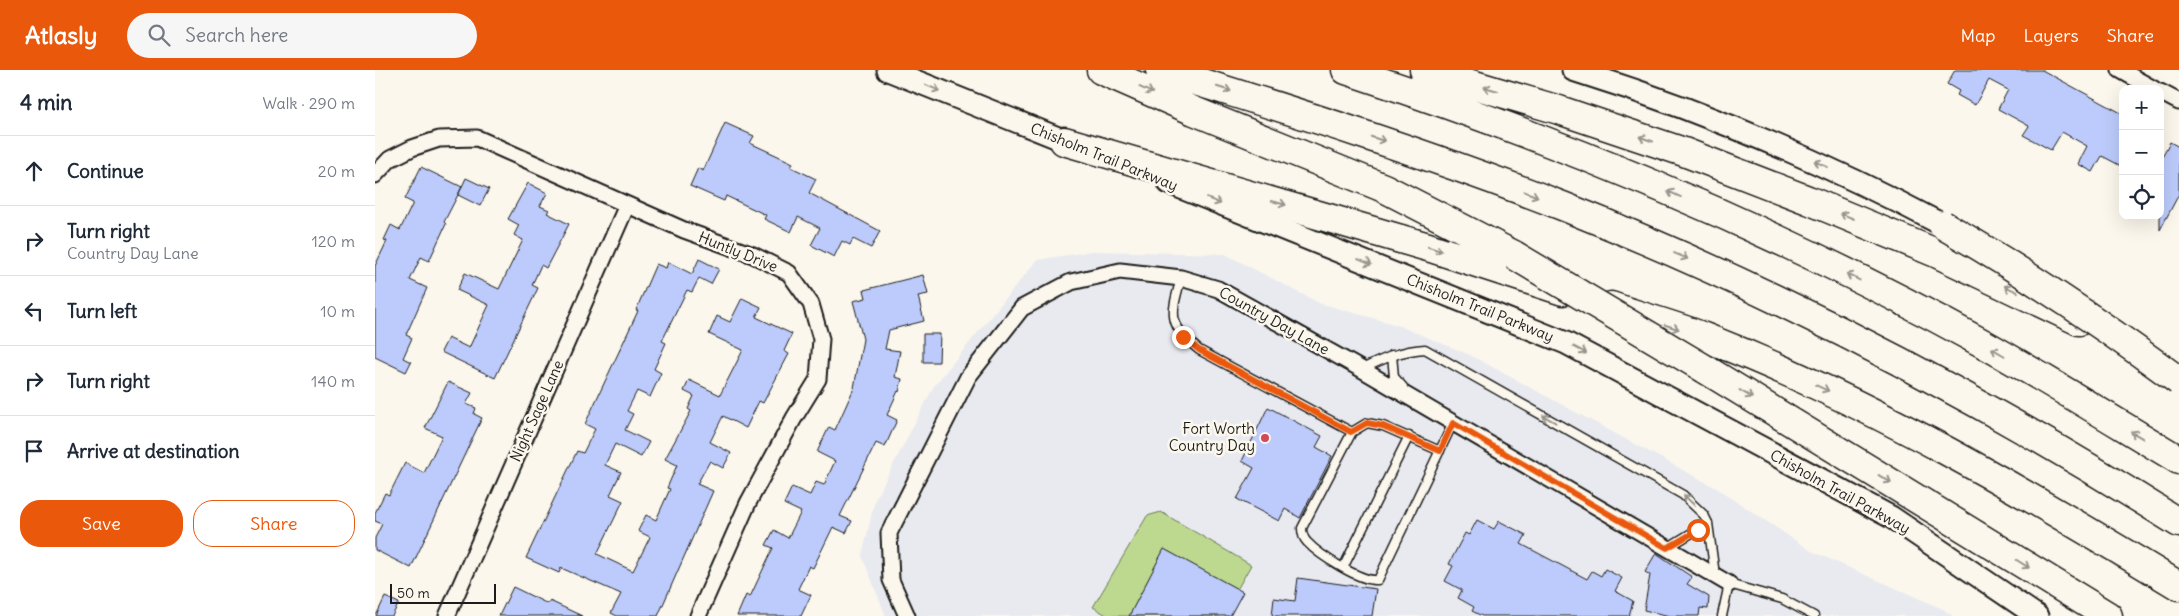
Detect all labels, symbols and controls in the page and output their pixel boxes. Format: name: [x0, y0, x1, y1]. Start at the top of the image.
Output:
search box: [127, 13, 477, 58]
text: Atlasly: [25, 20, 97, 50]
icon: search: [145, 21, 173, 49]
text: Search here: [185, 23, 288, 47]
text: Map: [1960, 24, 1995, 47]
text: Layers: [2023, 24, 2079, 47]
text: Share: [2107, 24, 2154, 47]
one-way arrow: [925, 84, 940, 93]
one-way arrow: [1484, 84, 1500, 94]
one-way arrow: [1138, 85, 1153, 95]
one-way arrow: [1215, 85, 1231, 95]
map controls: [2119, 85, 2164, 220]
button: +: [2119, 85, 2164, 130]
text: 4 min: [20, 89, 72, 116]
text: Walk · 290 m: [263, 93, 355, 113]
street label: Chisholm Trail Parkway: [1028, 118, 1181, 195]
button: −: [2119, 130, 2164, 175]
one-way arrow: [1370, 134, 1386, 144]
one-way arrow: [1639, 134, 1654, 143]
icon: ahead: [20, 157, 48, 185]
one-way arrow: [1814, 158, 1829, 168]
text: Continue: [67, 159, 144, 183]
text: 20 m: [318, 161, 355, 181]
button: locate: [2119, 175, 2164, 220]
one-way arrow: [1667, 189, 1682, 199]
one-way arrow: [1523, 190, 1538, 199]
one-way arrow: [1206, 197, 1221, 206]
one-way arrow: [1270, 199, 1286, 209]
one-way arrow: [1839, 211, 1854, 220]
text: Turn right: [67, 219, 150, 243]
icon: right: [20, 227, 48, 255]
street label: Huntly Drive: [696, 227, 781, 276]
text: 120 m: [312, 231, 355, 251]
text: Country Day Lane: [67, 243, 199, 263]
one-way arrow: [1426, 245, 1442, 254]
one-way arrow: [1673, 252, 1688, 262]
one-way arrow: [1357, 257, 1372, 267]
street label: Chisholm Trail Parkway: [1404, 269, 1557, 346]
one-way arrow: [1846, 272, 1861, 282]
street label: Country Day Lane: [1216, 282, 1333, 359]
one-way arrow: [2004, 283, 2019, 293]
icon: left: [20, 297, 48, 325]
text: Turn left: [67, 299, 137, 323]
text: 10 m: [320, 301, 355, 321]
one-way arrow: [1664, 322, 1680, 332]
route end: [1172, 326, 1195, 349]
one-way arrow: [1572, 345, 1587, 355]
one-way arrow: [1991, 347, 2005, 357]
street label: Night Sage Lane: [506, 357, 567, 465]
icon: right: [20, 367, 48, 395]
text: Turn right: [67, 369, 150, 393]
text: 140 m: [311, 371, 355, 391]
one-way arrow: [1814, 384, 1829, 394]
one-way arrow: [1739, 390, 1753, 400]
one-way arrow: [1542, 413, 1557, 423]
place label: Fort Worth Country Day: [1169, 419, 1255, 455]
one-way arrow: [2131, 429, 2145, 439]
marker: Fort Worth Country Day: [1259, 432, 1271, 444]
icon: arrive: [20, 437, 48, 465]
text: Arrive at destination: [67, 439, 240, 463]
street label: Chisholm Trail Parkway: [1767, 445, 1914, 538]
one-way arrow: [1877, 475, 1891, 485]
one-way arrow: [1684, 495, 1696, 507]
button: Save: [20, 500, 183, 547]
button: Share: [193, 500, 355, 547]
route start: [1687, 519, 1710, 542]
one-way arrow: [2016, 559, 2030, 569]
scale bar: [390, 581, 496, 604]
text: 50 m: [397, 584, 430, 602]

